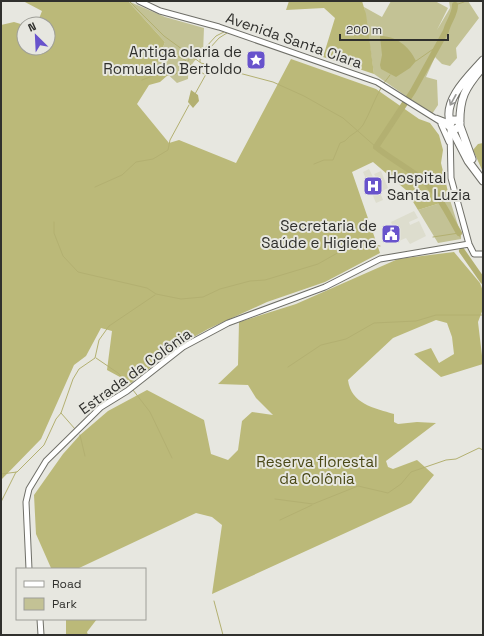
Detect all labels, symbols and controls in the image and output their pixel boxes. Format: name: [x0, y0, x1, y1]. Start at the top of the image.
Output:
street label: Avenida Santa Clara: [223, 8, 365, 72]
north arrow: [16, 16, 56, 56]
scale bar: [340, 16, 448, 42]
text: N: [26, 19, 38, 35]
text: 200 m: [346, 22, 382, 38]
place label: Antiga olaria de Romualdo Bertoldo: [103, 42, 242, 78]
place icon: Antiga olaria de Romualdo Bertoldo: [245, 49, 267, 71]
one-way arrow: [448, 94, 456, 106]
place label: Hospital Santa Luzia: [387, 168, 471, 204]
hospital icon: Hospital Santa Luzia: [362, 175, 384, 197]
place label: Secretaria de Saúde e Higiene: [261, 216, 377, 252]
public building icon: Secretaria de Saúde e Higiene: [380, 223, 402, 245]
street label: Estrada da Colônia: [75, 324, 195, 418]
park label: Reserva florestal da Colônia: [256, 452, 378, 488]
legend: [16, 568, 146, 620]
text: Road: [52, 576, 81, 592]
text: Park: [52, 596, 77, 612]

